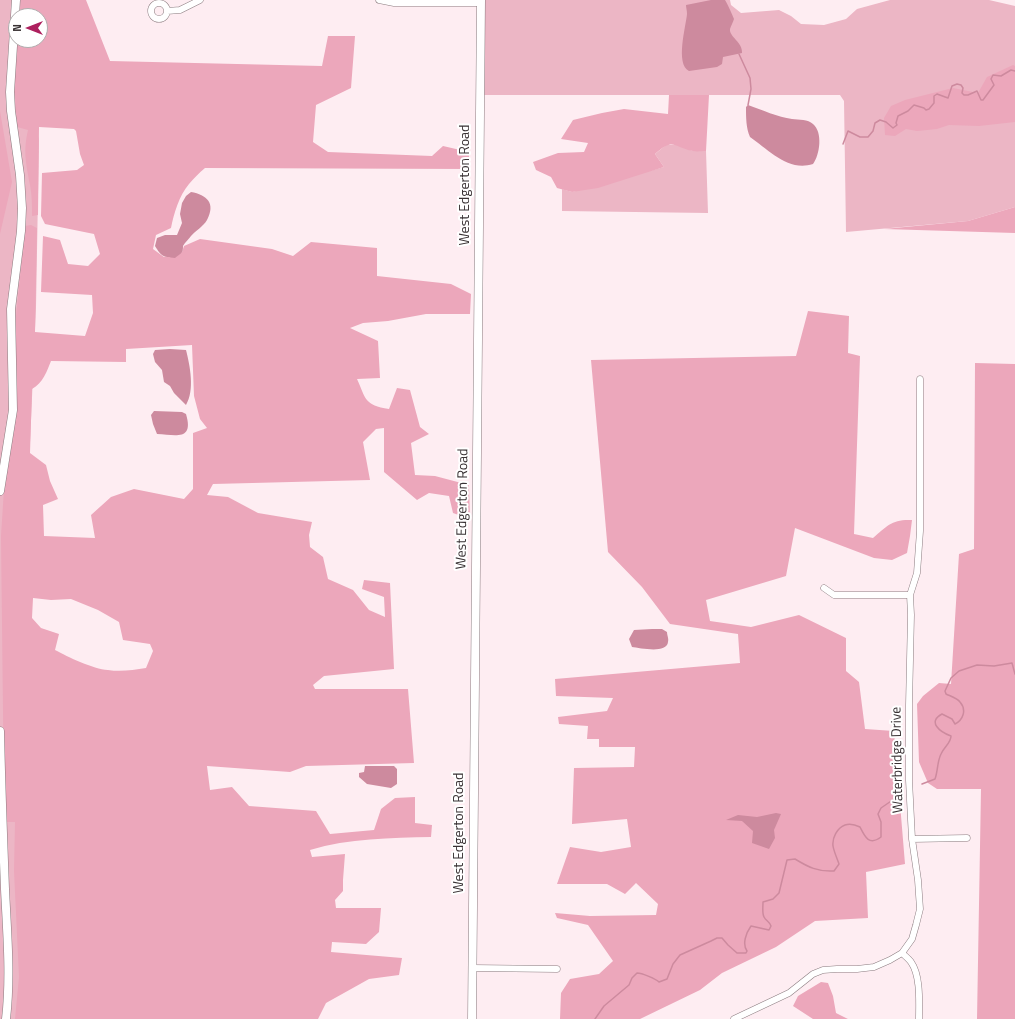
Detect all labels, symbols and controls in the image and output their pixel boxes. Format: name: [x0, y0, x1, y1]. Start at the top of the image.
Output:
north arrow: [8, 8, 48, 48]
text: N: [9, 24, 25, 32]
street label: West Edgerton Road: [458, 124, 474, 246]
street label: West Edgerton Road: [454, 448, 472, 570]
street label: Waterbridge Drive: [889, 707, 907, 813]
street label: West Edgerton Road: [452, 772, 468, 894]

